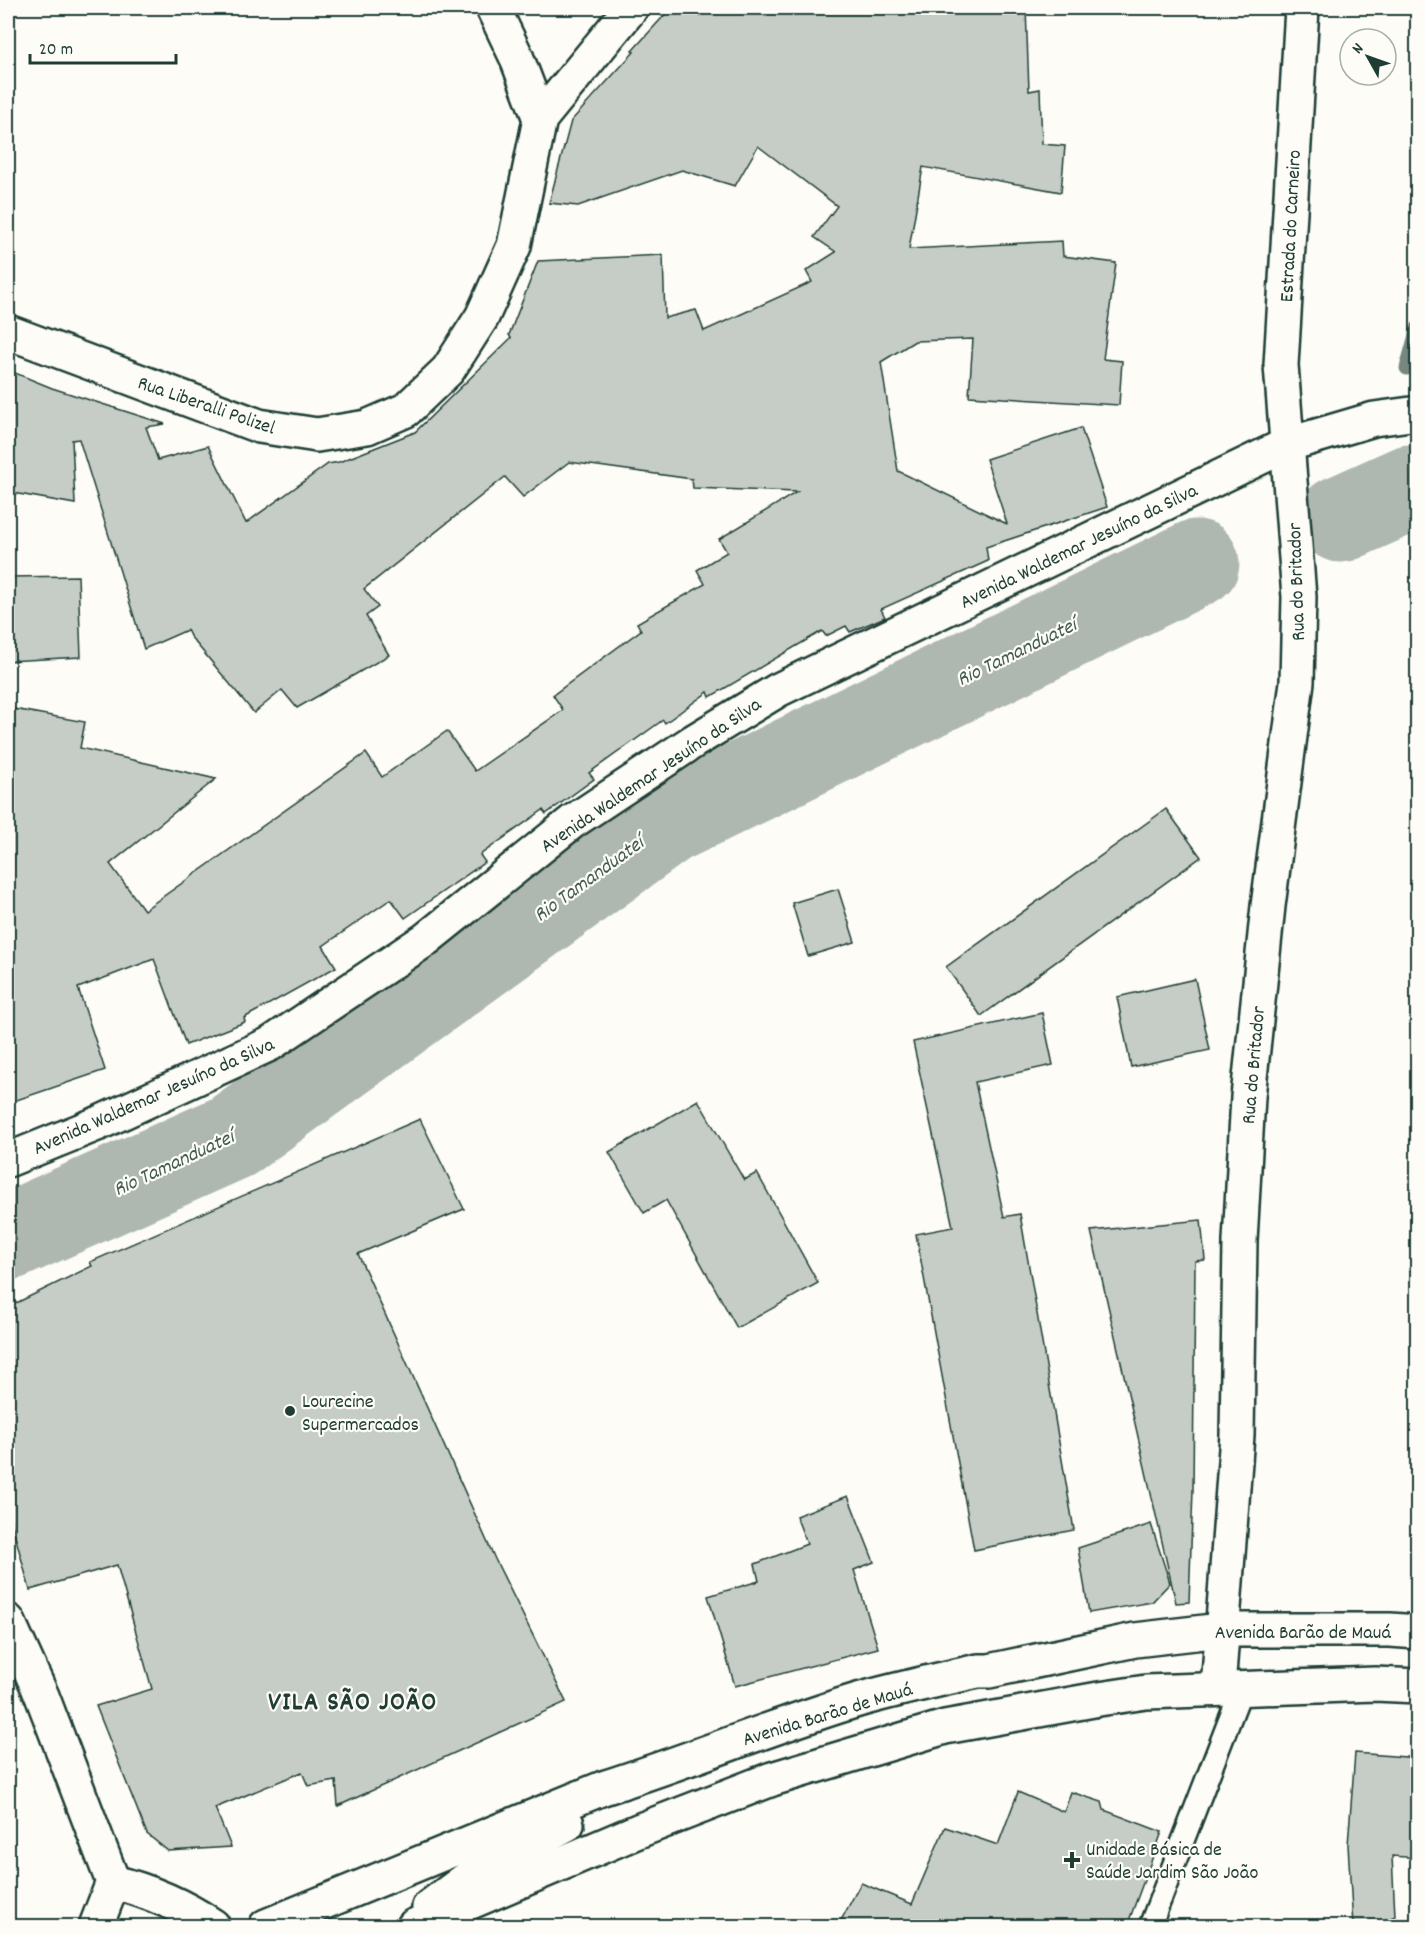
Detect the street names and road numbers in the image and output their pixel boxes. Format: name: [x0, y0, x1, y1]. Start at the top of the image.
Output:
street label: Estrada do Carneiro: [1274, 149, 1310, 303]
street label: Rua Liberalli Polizel: [134, 370, 279, 444]
street label: Avenida Waldemar Jesuíno da Silva: [956, 478, 1203, 617]
street label: Rua do Britador: [1282, 522, 1314, 641]
street label: Avenida Waldemar Jesuíno da Silva: [536, 692, 768, 861]
street label: Rua do Britador: [1236, 1005, 1274, 1125]
street label: Avenida Waldemar Jesuíno da Silva: [29, 1032, 280, 1164]
street label: Avenida Barão de Mauá: [1215, 1620, 1391, 1648]
street label: Avenida Barão de Mauá: [739, 1677, 916, 1755]

